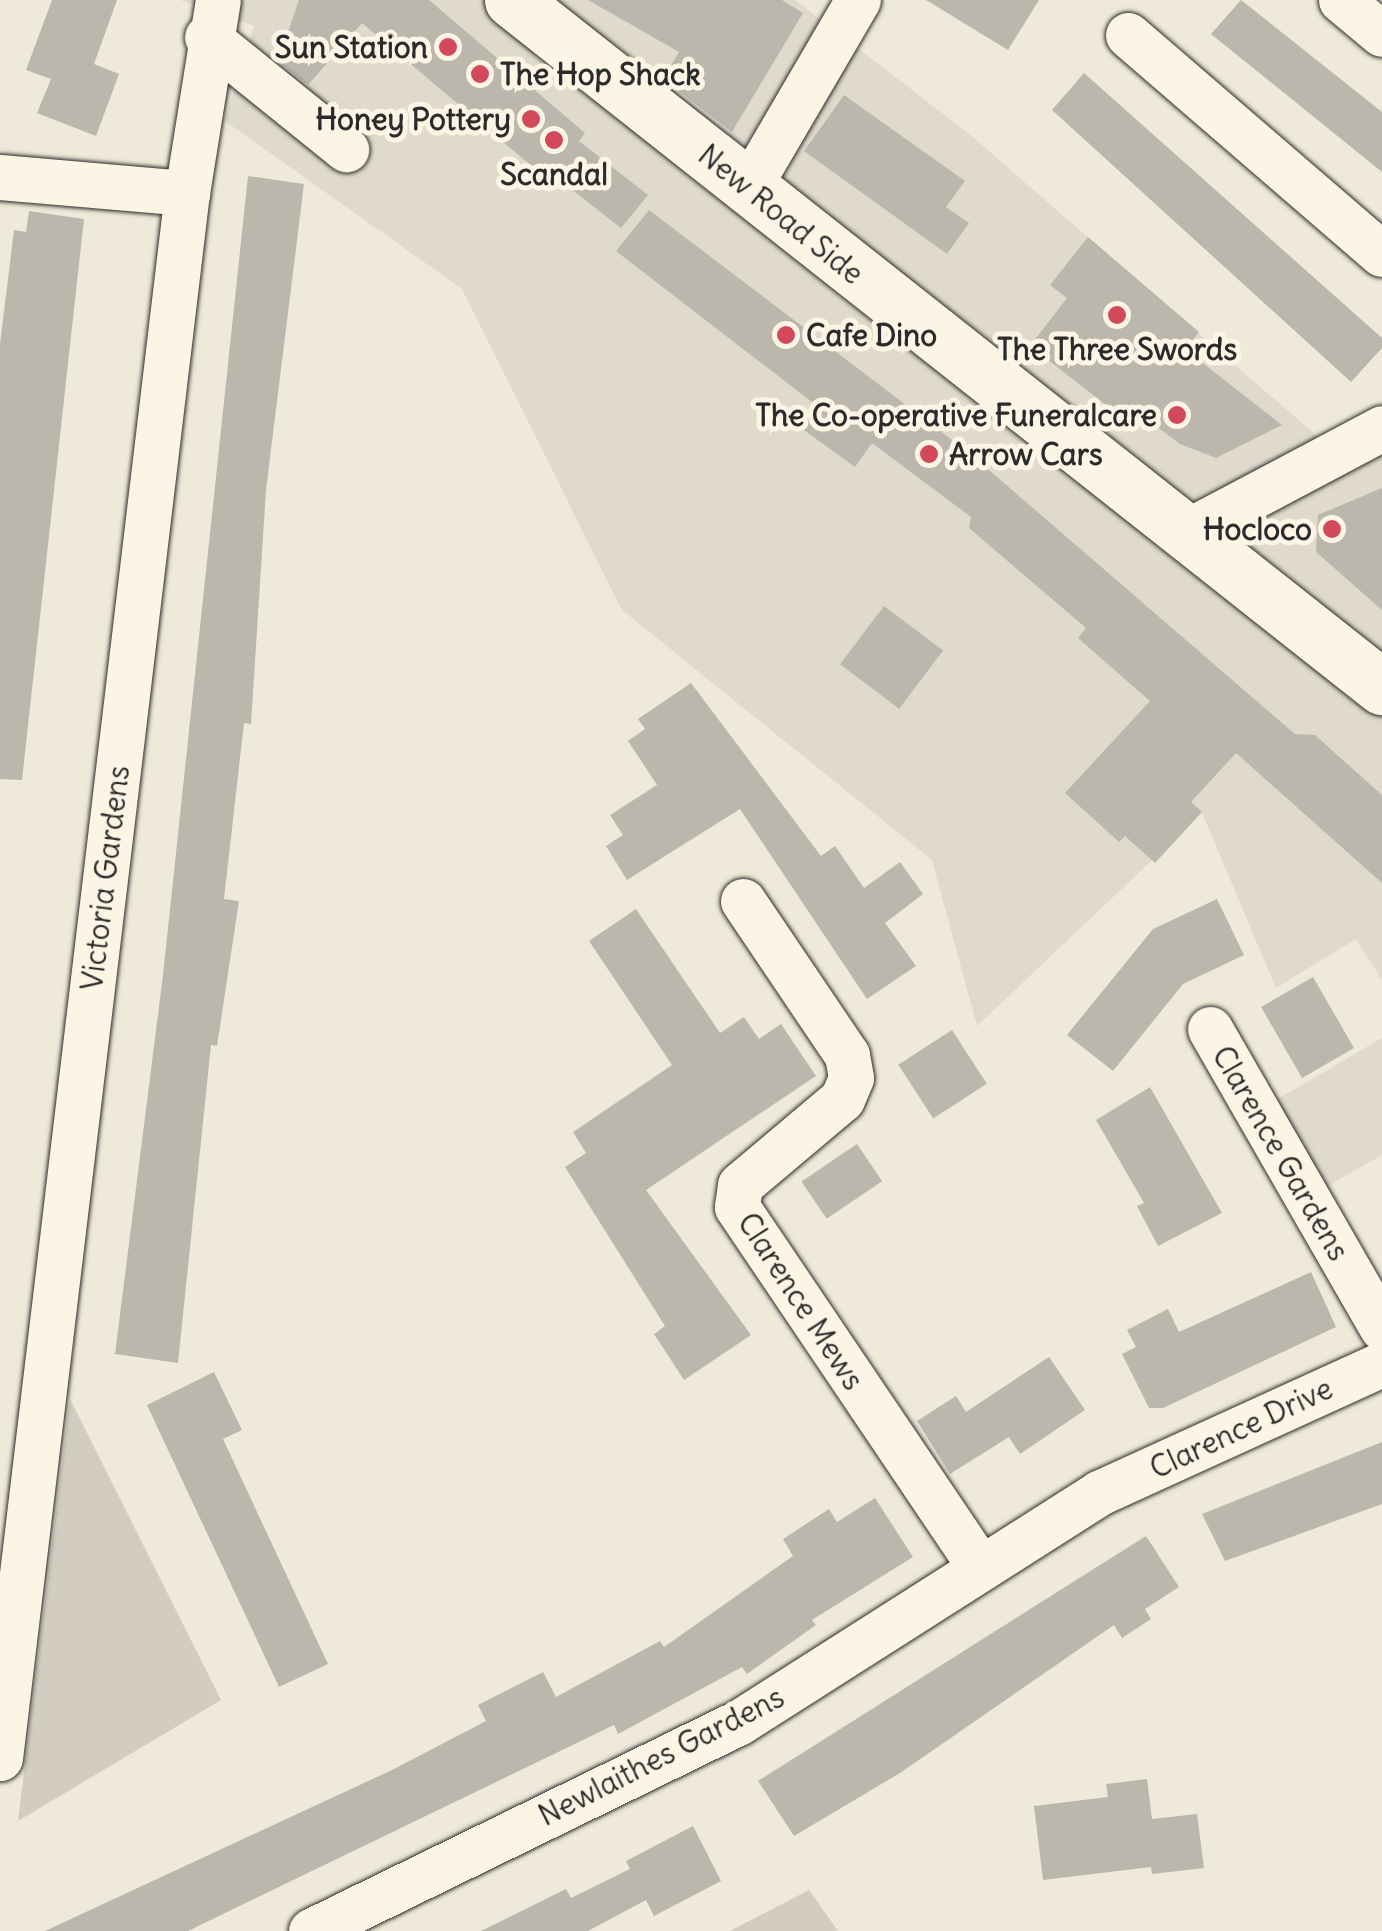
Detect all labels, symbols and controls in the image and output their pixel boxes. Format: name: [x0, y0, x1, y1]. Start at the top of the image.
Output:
place label: Sun Station: [275, 29, 428, 65]
marker: Sun Station: [437, 36, 459, 58]
place label: The Hop Shack: [500, 56, 700, 92]
marker: The Hop Shack: [469, 63, 491, 85]
place label: Honey Pottery: [315, 101, 511, 137]
marker: Honey Pottery: [520, 108, 542, 130]
marker: Scandal: [543, 129, 565, 151]
street label: New Road Side: [691, 136, 871, 292]
place label: Scandal: [500, 156, 608, 192]
marker: The Three Swords: [1106, 304, 1128, 326]
place label: Cafe Dino: [806, 317, 937, 353]
marker: Cafe Dino: [775, 324, 797, 346]
place label: The Three Swords: [997, 331, 1237, 367]
place label: The Co-operative Funeralcare: [755, 397, 1157, 433]
marker: The Co-operative Funeralcare: [1166, 404, 1188, 426]
place label: Arrow Cars: [949, 436, 1103, 472]
marker: Arrow Cars: [918, 443, 940, 465]
place label: Hocloco: [1203, 511, 1312, 547]
marker: Hocloco: [1321, 518, 1343, 540]
street label: Victoria Gardens: [73, 763, 137, 993]
street label: Clarence Gardens: [1205, 1039, 1357, 1267]
street label: Clarence Mews: [730, 1206, 872, 1396]
street label: Clarence Drive: [1144, 1370, 1338, 1486]
street label: Newlaithes Gardens: [532, 1679, 790, 1833]

